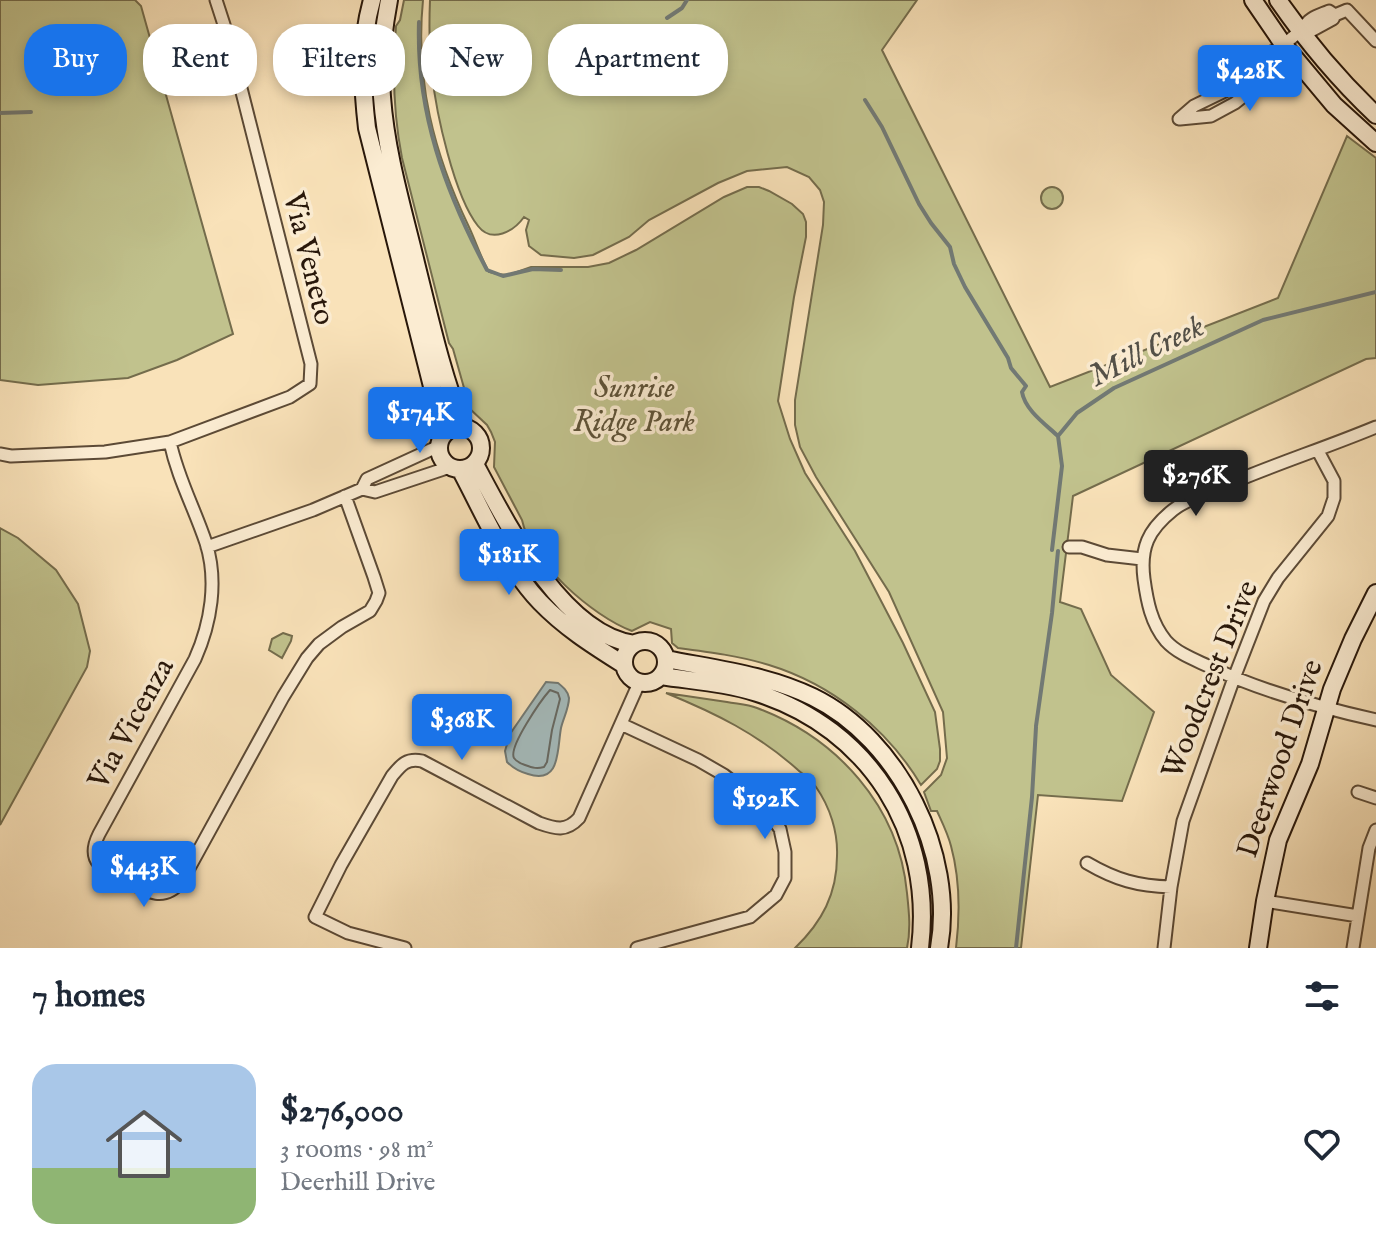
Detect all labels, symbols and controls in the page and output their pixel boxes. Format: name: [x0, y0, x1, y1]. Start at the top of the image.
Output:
chip: Buy: [24, 24, 127, 96]
chip: Rent: [143, 24, 257, 96]
chip: Filters: [273, 24, 405, 96]
chip: New: [421, 24, 532, 96]
chip: Apartment: [548, 24, 728, 96]
pin: $428K: [1194, 45, 1306, 113]
text: $428K: [1216, 54, 1284, 87]
street label: Via Veneto: [273, 188, 343, 329]
water label: Mill Creek: [1083, 306, 1212, 397]
park label: Sunrise Ridge Park: [573, 370, 695, 442]
pin: $174K: [364, 387, 476, 455]
text: $174K: [386, 396, 454, 429]
pin: $276K: [1140, 450, 1252, 518]
text: $276K: [1162, 459, 1230, 492]
pin: $181K: [453, 529, 565, 597]
text: $181K: [478, 538, 540, 571]
street label: Woodcrest Drive: [1154, 575, 1268, 785]
street label: Via Vicenza: [80, 652, 184, 797]
street label: Deerwood Drive: [1229, 655, 1333, 863]
pin: $368K: [406, 694, 518, 762]
text: $368K: [430, 703, 494, 736]
pin: $192K: [709, 773, 821, 841]
text: $192K: [732, 782, 798, 815]
pin: $443K: [88, 841, 200, 909]
text: $443K: [110, 850, 178, 883]
icon: filters: [1300, 974, 1344, 1018]
text: 7 homes: [32, 975, 145, 1018]
text: $276,000: [280, 1090, 404, 1133]
icon: home: [96, 1096, 192, 1192]
icon: heart: [1300, 1122, 1344, 1166]
text: 3 rooms · 98 m²: [280, 1133, 434, 1166]
text: Deerhill Drive: [280, 1166, 435, 1199]

